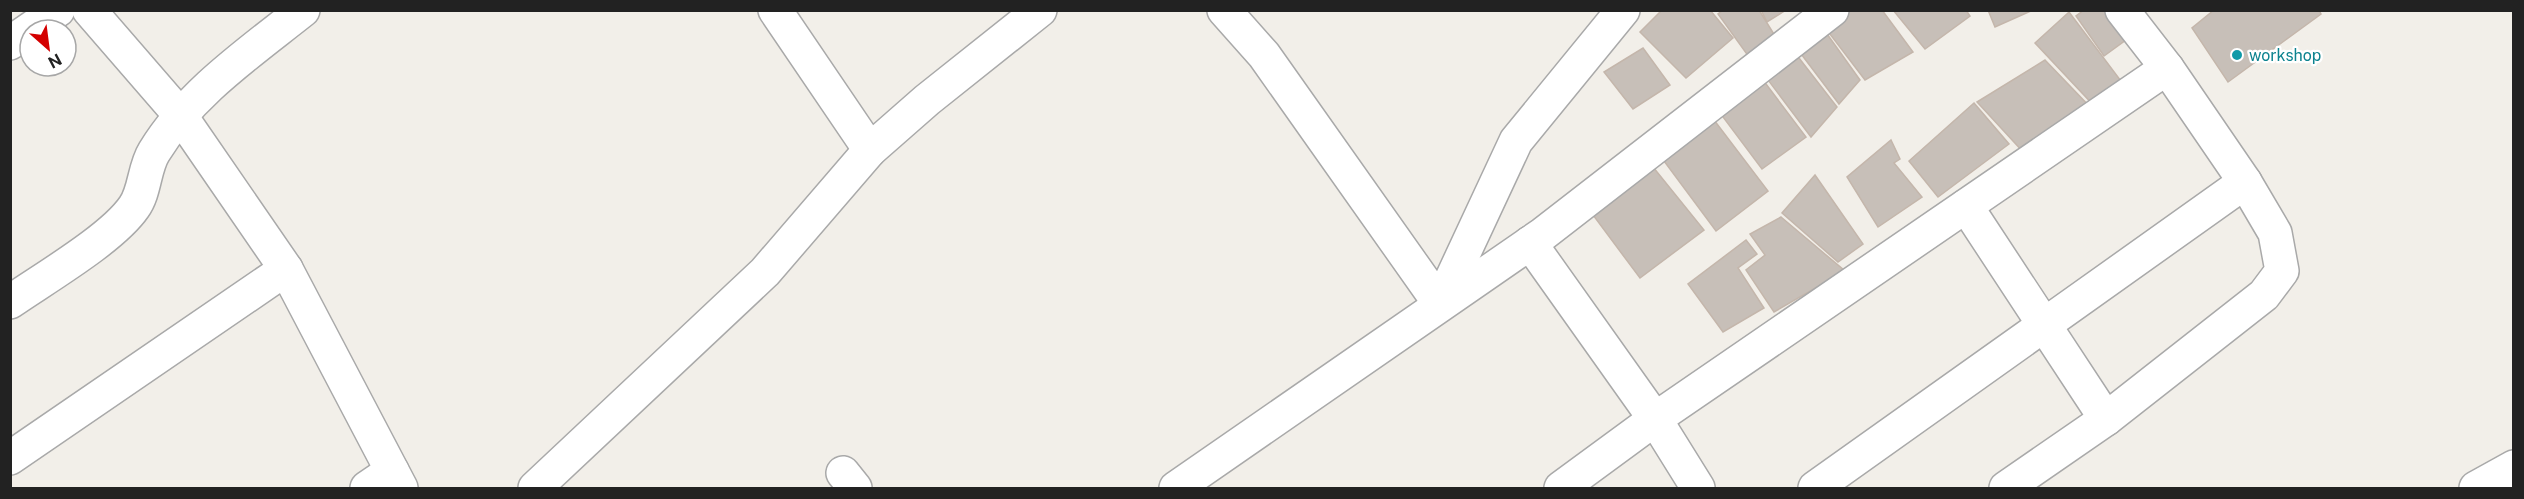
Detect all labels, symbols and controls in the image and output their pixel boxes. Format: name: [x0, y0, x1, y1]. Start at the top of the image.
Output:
north arrow: [18, 18, 78, 78]
place label: workshop: [2249, 46, 2321, 65]
marker: workshop: [2230, 48, 2244, 62]
text: N: [45, 49, 65, 72]

